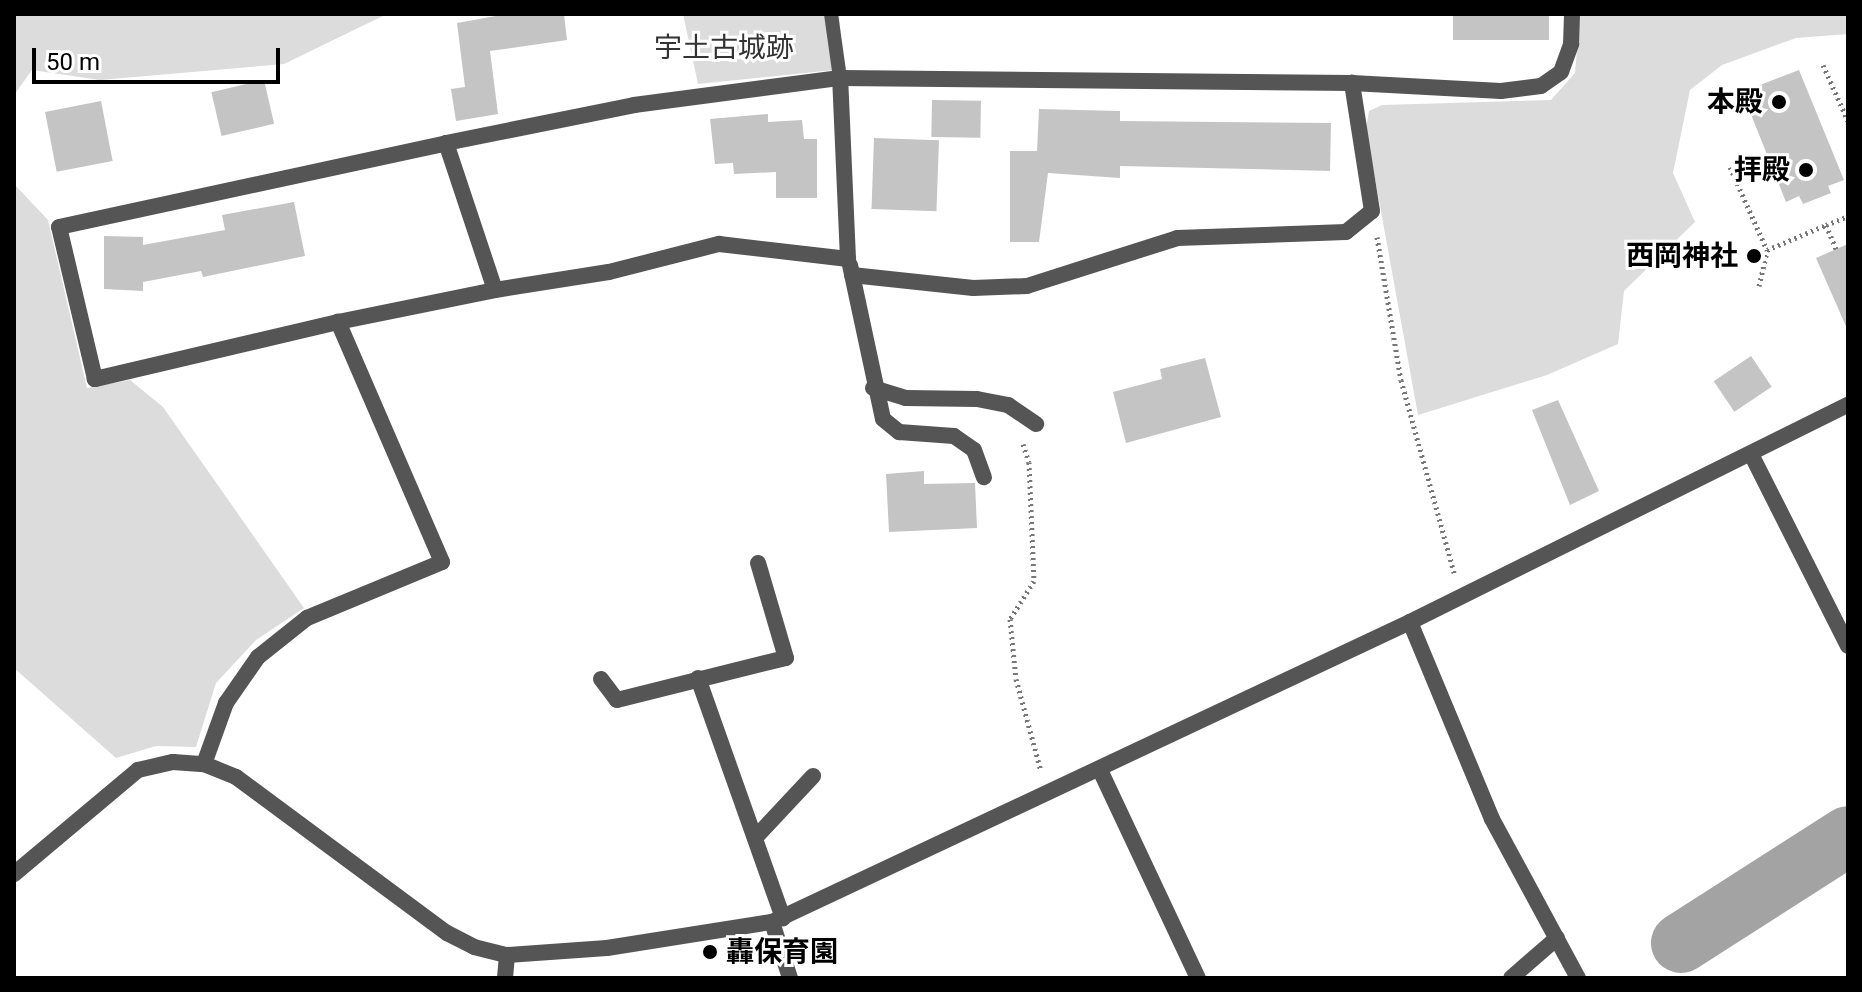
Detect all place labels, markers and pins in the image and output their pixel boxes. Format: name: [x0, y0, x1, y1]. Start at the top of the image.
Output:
place label: 本殿: [1707, 85, 1763, 119]
marker: 本殿: [1770, 93, 1788, 111]
place label: 拝殿: [1734, 153, 1790, 187]
marker: 拝殿: [1797, 161, 1815, 179]
place label: 西岡神社: [1626, 239, 1738, 273]
marker: 西岡神社: [1745, 247, 1763, 265]
place label: 轟保育園: [726, 935, 838, 969]
marker: 轟保育園: [701, 943, 719, 961]

